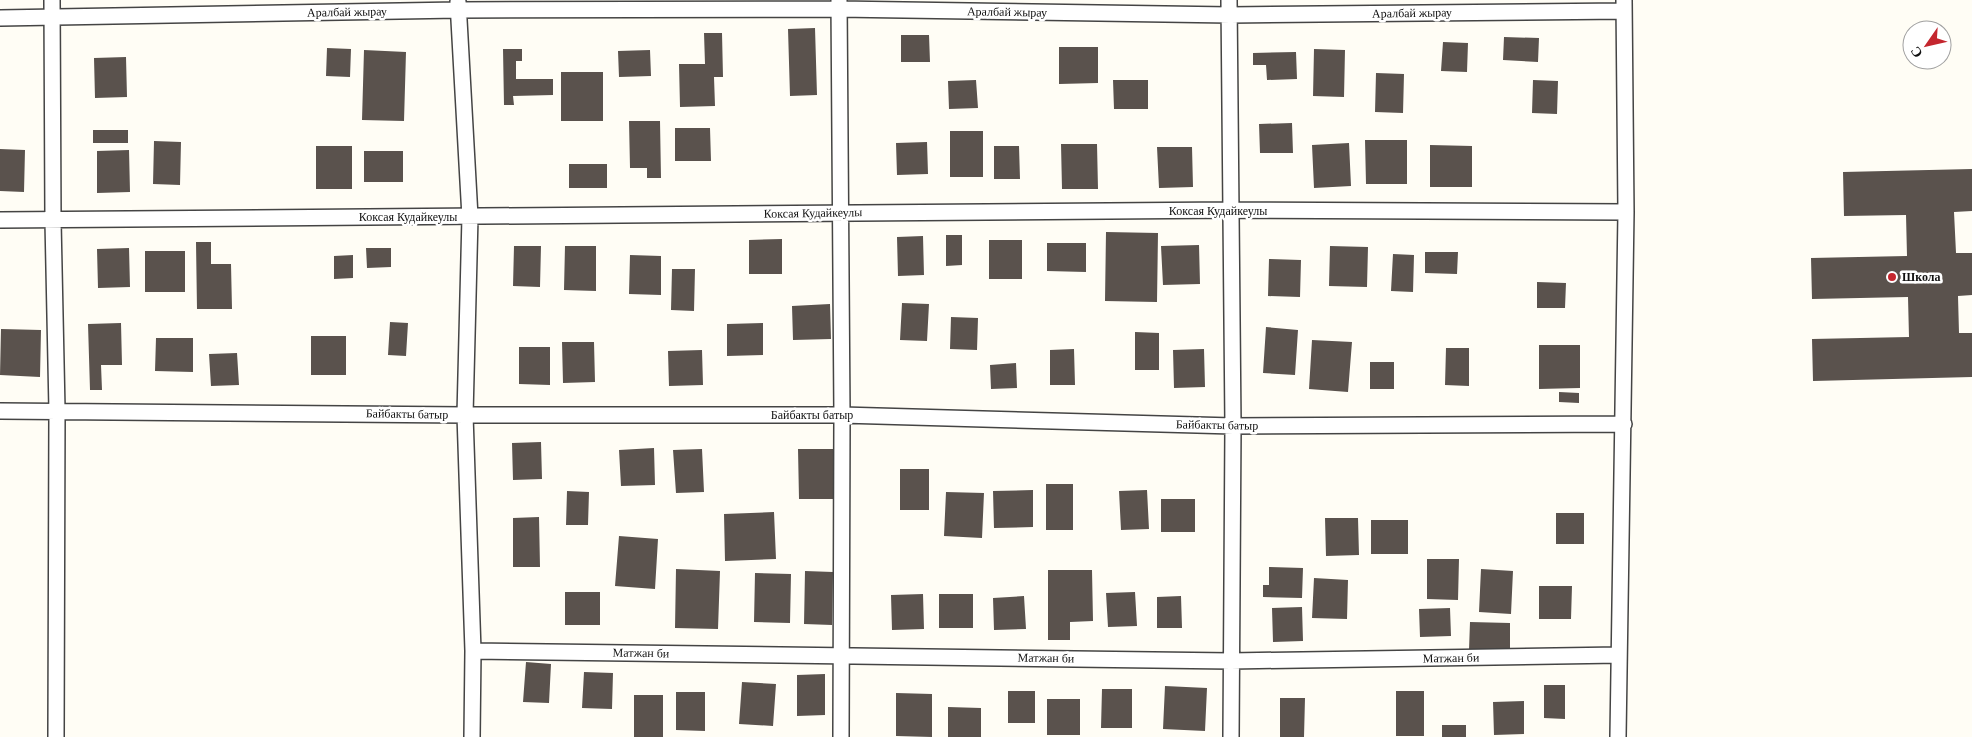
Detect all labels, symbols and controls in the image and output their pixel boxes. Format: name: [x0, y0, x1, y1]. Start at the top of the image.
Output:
street label: Аралбай жырау: [307, 4, 387, 20]
street label: Аралбай жырау: [967, 4, 1047, 20]
street label: Аралбай жырау: [1372, 5, 1452, 21]
north arrow: [1902, 20, 1952, 70]
text: С: [1908, 44, 1926, 60]
street label: Коксая Кудайкеулы: [1169, 204, 1267, 218]
street label: Коксая Кудайкеулы: [764, 205, 862, 221]
street label: Коксая Кудайкеулы: [359, 210, 457, 224]
place label: Школа: [1902, 270, 1941, 284]
marker: Школа: [1886, 271, 1898, 283]
street label: Байбакты батыр: [366, 406, 448, 422]
street label: Байбакты батыр: [771, 408, 853, 422]
street label: Байбакты батыр: [1176, 417, 1258, 433]
street label: Матжан би: [613, 646, 670, 661]
street label: Матжан би: [1423, 650, 1480, 665]
street label: Матжан би: [1018, 651, 1075, 666]

